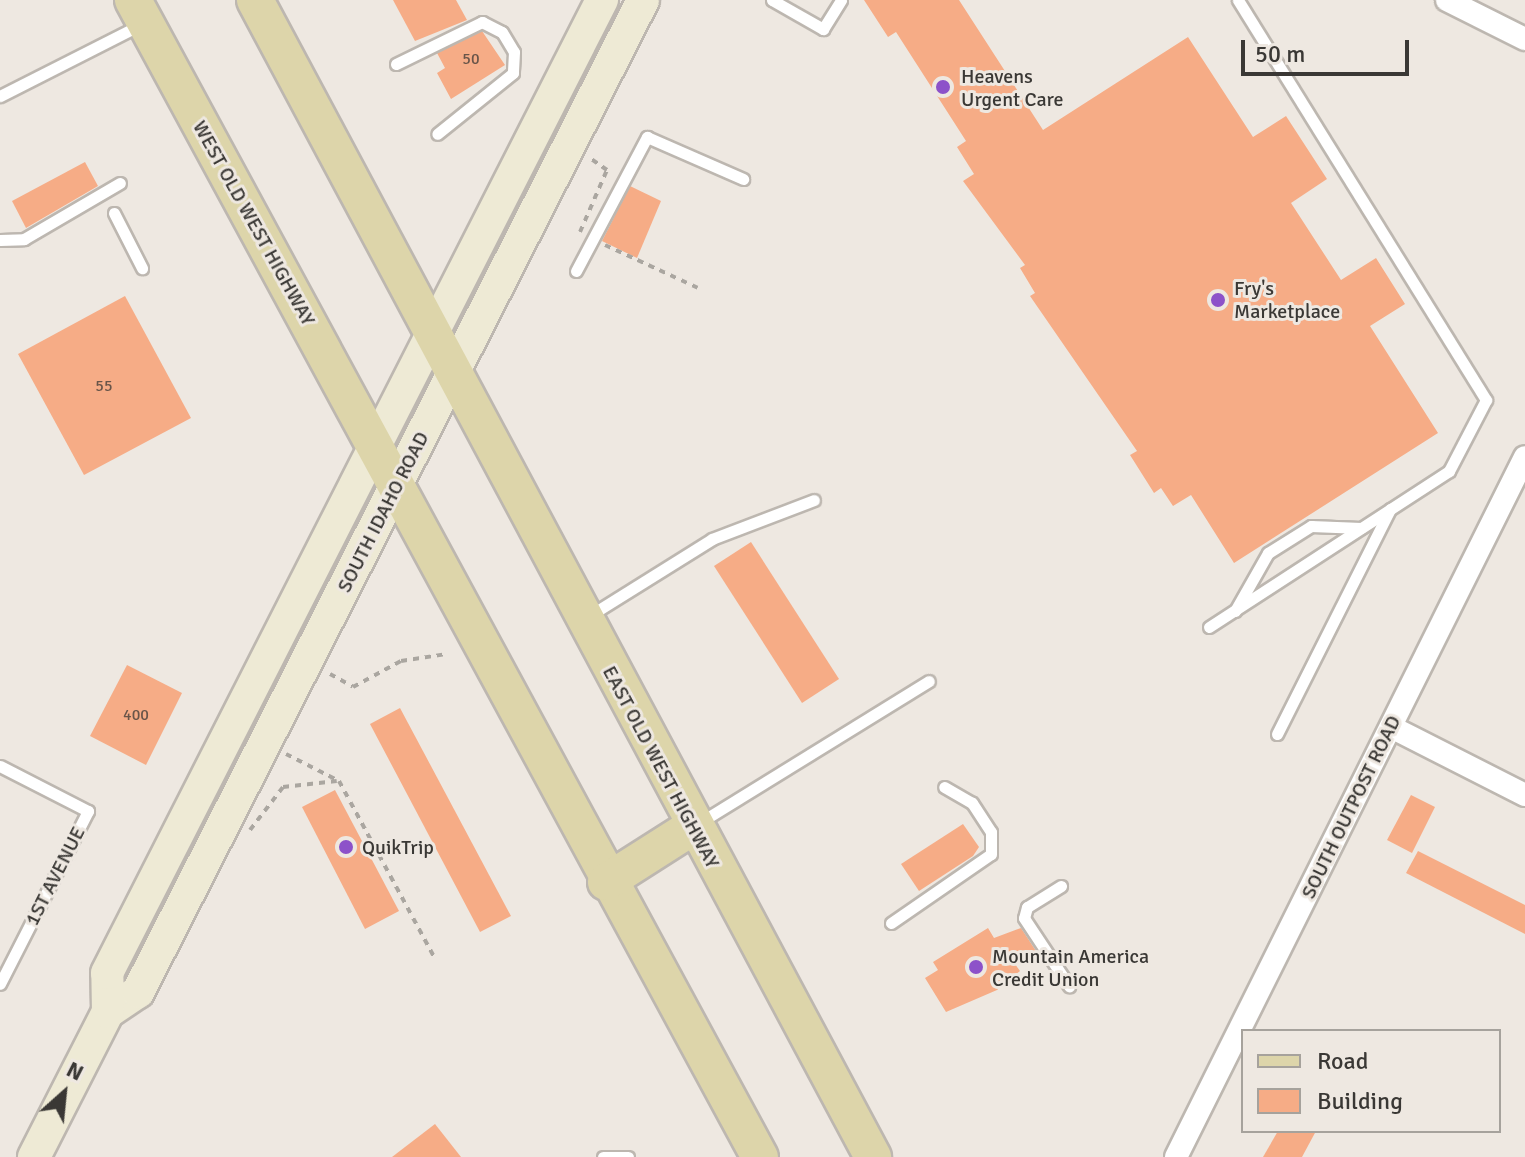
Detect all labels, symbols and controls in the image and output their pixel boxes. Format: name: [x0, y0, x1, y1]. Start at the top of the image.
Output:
scale bar: [1245, 24, 1413, 74]
text: 50 m: [1255, 39, 1305, 69]
house number: 50: [462, 49, 480, 69]
place label: Heavens Urgent Care: [961, 64, 1064, 111]
marker: Heavens Urgent Care: [932, 76, 954, 98]
street label: WEST OLD WEST HIGHWAY: [188, 116, 320, 330]
place label: Fry's Marketplace: [1234, 276, 1340, 323]
marker: Fry's Marketplace: [1209, 291, 1227, 309]
house number: 55: [95, 376, 113, 396]
street label: SOUTH IDAHO ROAD: [332, 428, 434, 596]
street label: EAST OLD WEST HIGHWAY: [597, 662, 725, 872]
house number: 400: [123, 705, 149, 725]
street label: SOUTH OUTPOST ROAD: [1296, 711, 1406, 903]
street label: 1ST AVENUE: [20, 822, 90, 930]
place label: QuikTrip: [362, 835, 434, 859]
marker: QuikTrip: [337, 838, 355, 856]
place label: Mountain America Credit Union: [992, 944, 1149, 991]
marker: Mountain America Credit Union: [967, 958, 985, 976]
legend: [1241, 1029, 1501, 1133]
text: Road: [1317, 1046, 1368, 1076]
north arrow: [24, 1053, 104, 1133]
text: N: [62, 1056, 88, 1087]
text: Building: [1317, 1086, 1403, 1116]

